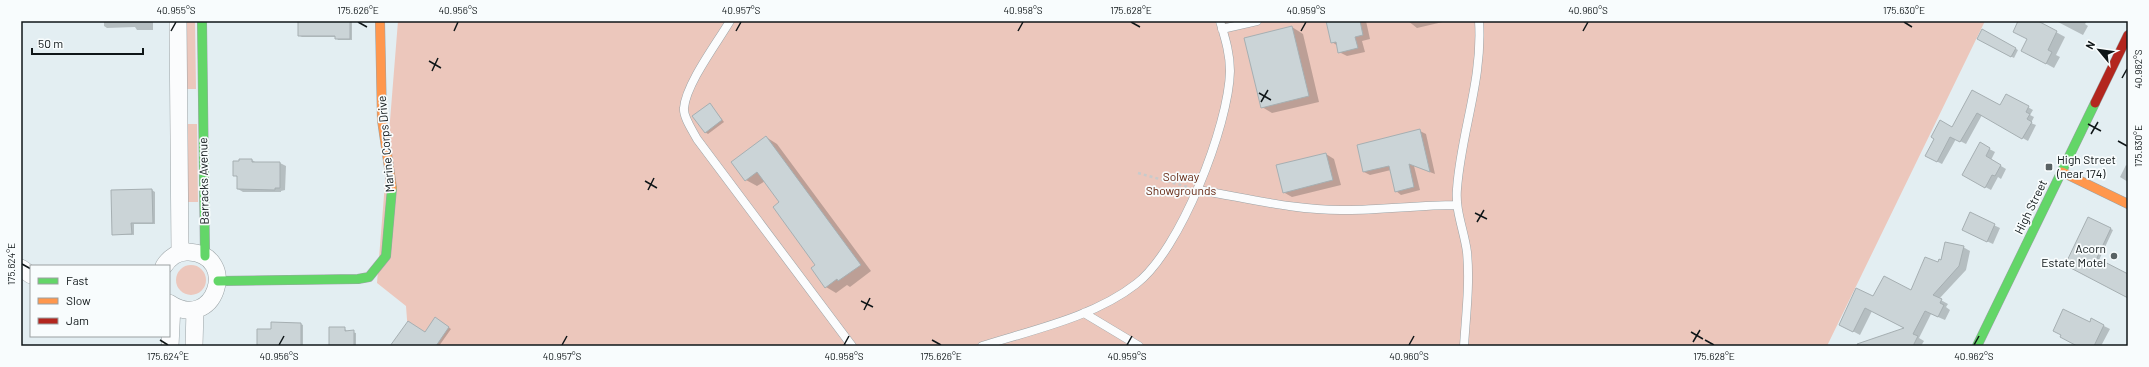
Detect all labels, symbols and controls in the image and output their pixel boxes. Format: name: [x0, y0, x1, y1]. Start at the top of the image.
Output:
text: 40.955°S: [156, 4, 196, 16]
text: 175.626°E: [337, 4, 379, 16]
text: 40.956°S: [438, 4, 478, 16]
text: 40.957°S: [722, 4, 760, 16]
text: 40.958°S: [1003, 4, 1043, 16]
text: 175.628°E: [1110, 4, 1152, 16]
text: 40.959°S: [1286, 4, 1326, 16]
text: 40.960°S: [1568, 4, 1608, 16]
text: 175.630°E: [1883, 4, 1925, 16]
scale bar: [32, 30, 143, 56]
north arrow: [2079, 30, 2119, 70]
text: 50 m: [38, 36, 63, 50]
text: N: [2082, 39, 2097, 51]
text: 40.962°S: [2132, 49, 2144, 89]
street label: Marine Corps Drive: [374, 95, 396, 193]
text: 175.630°E: [2132, 125, 2144, 167]
street label: Barracks Avenue: [195, 137, 211, 225]
place label: High Street (near 174): [2056, 152, 2116, 180]
marker: High Street (near 174): [2044, 162, 2054, 172]
park label: Solway Showgrounds: [1146, 169, 1216, 197]
street label: High Street: [2011, 177, 2049, 236]
place label: Acorn Estate Motel: [2041, 241, 2106, 269]
text: 175.624°E: [5, 243, 17, 285]
marker: Acorn Estate Motel: [2109, 251, 2119, 261]
legend: [30, 265, 170, 337]
text: Fast: [66, 273, 89, 287]
text: Slow: [66, 293, 91, 307]
text: Jam: [66, 313, 89, 327]
text: 175.624°E: [147, 350, 189, 362]
text: 40.956°S: [259, 350, 299, 362]
text: 40.957°S: [543, 350, 581, 362]
text: 40.958°S: [824, 350, 864, 362]
text: 175.626°E: [920, 350, 962, 362]
text: 40.959°S: [1107, 350, 1147, 362]
text: 40.960°S: [1389, 350, 1429, 362]
text: 175.628°E: [1693, 350, 1735, 362]
text: 40.962°S: [1954, 350, 1994, 362]

